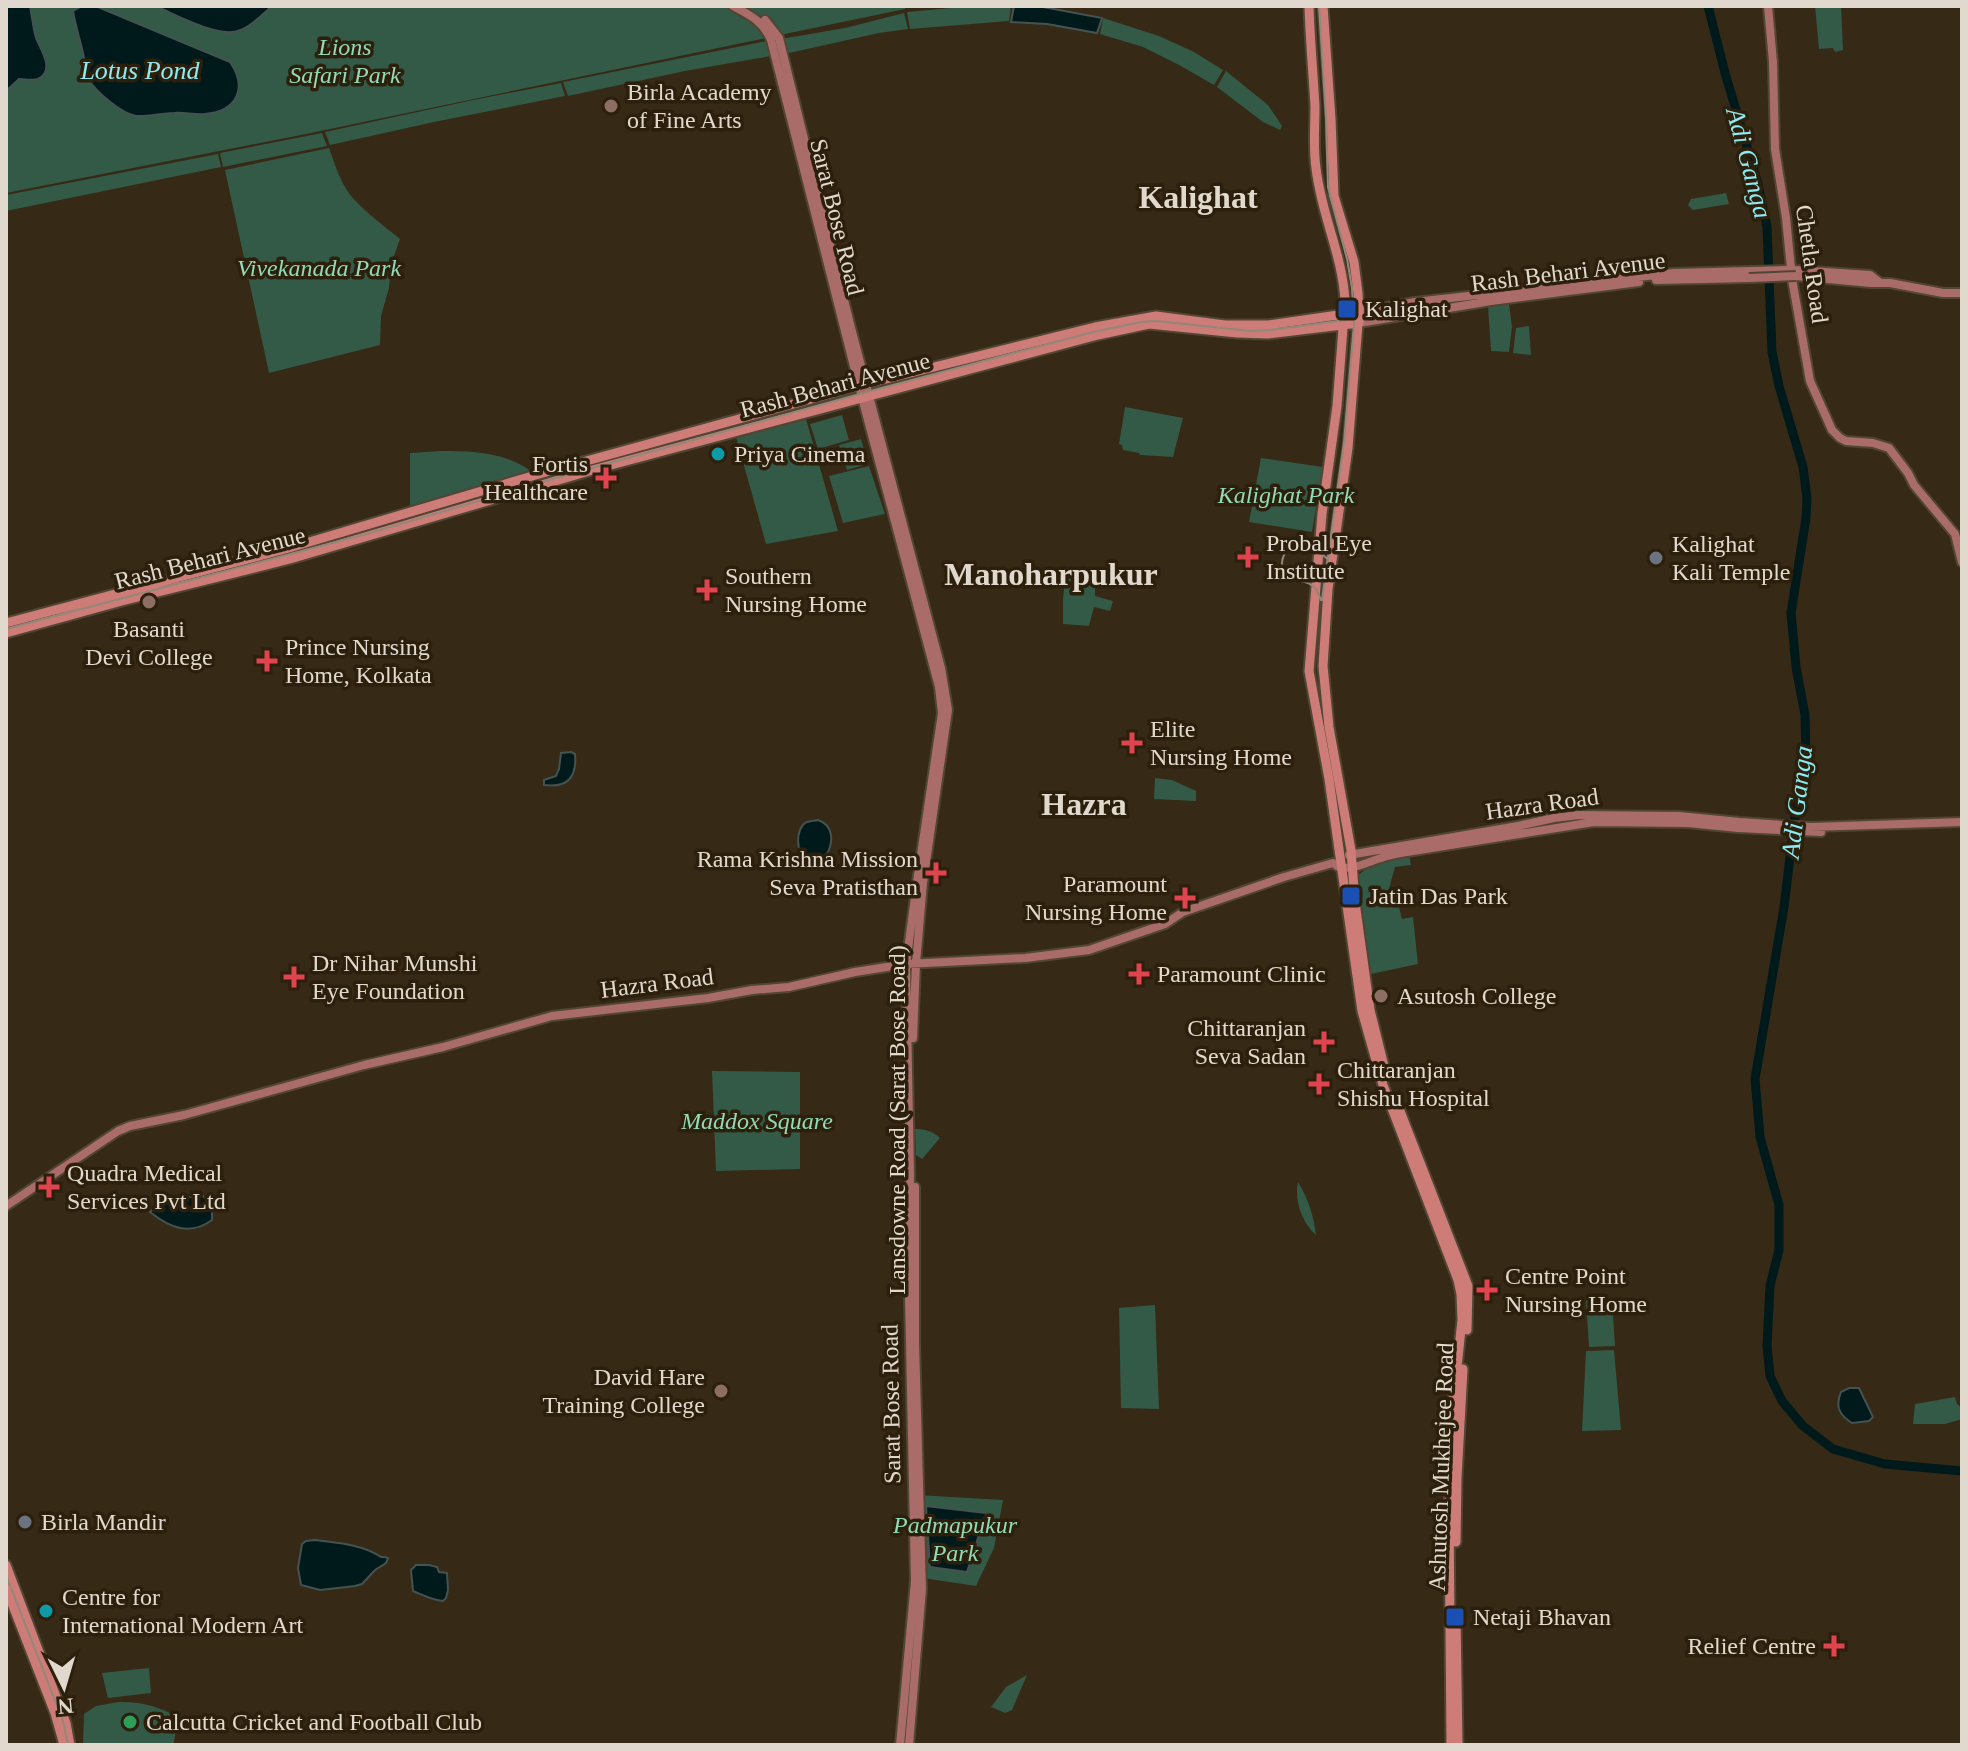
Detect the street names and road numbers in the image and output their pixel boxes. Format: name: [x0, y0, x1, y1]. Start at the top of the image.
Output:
street label: Sarat Bose Road: [805, 136, 869, 298]
street label: Chetla Road: [1791, 203, 1833, 325]
street label: Rash Behari Avenue: [1469, 247, 1667, 297]
street label: Rash Behari Avenue: [737, 347, 933, 423]
street label: Rash Behari Avenue: [112, 522, 308, 594]
street label: Hazra Road: [1484, 783, 1600, 825]
street label: Lansdowne Road (Sarat Bose Road): [884, 945, 910, 1295]
street label: Hazra Road: [599, 963, 715, 1003]
street label: Sarat Bose Road: [877, 1324, 905, 1484]
street label: Ashutosh Mukhejee Road: [1424, 1342, 1458, 1592]

